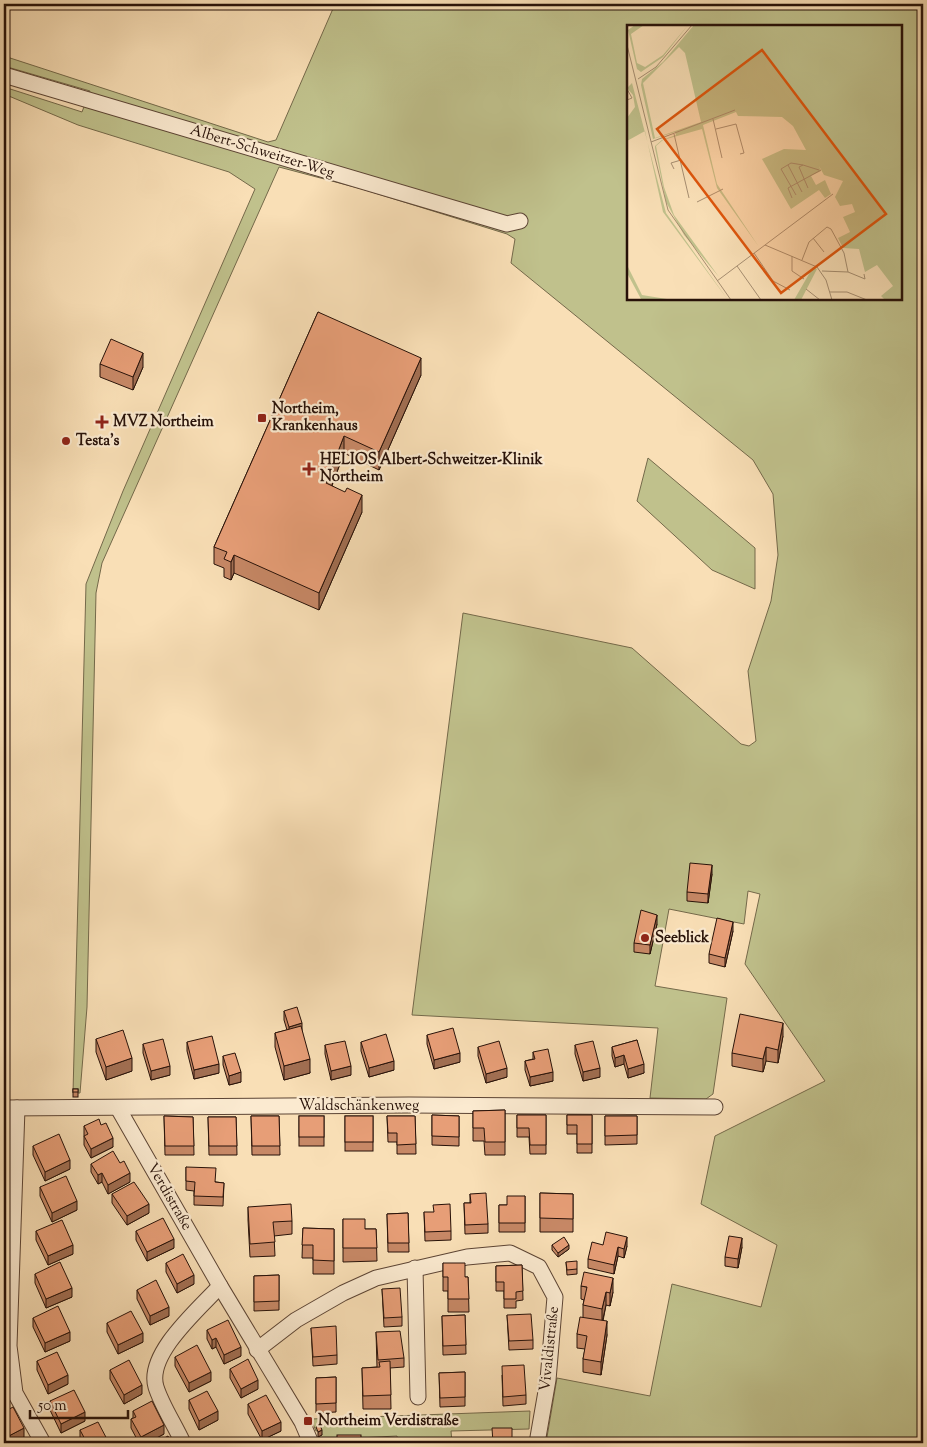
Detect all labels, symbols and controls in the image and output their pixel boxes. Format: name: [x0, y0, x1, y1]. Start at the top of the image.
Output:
inset map: [627, 25, 902, 300]
street label: Albert-Schweitzer-Weg: [187, 120, 337, 184]
place label: Northeim, Krankenhaus: [272, 399, 358, 437]
place label: MVZ Northeim: [113, 412, 214, 433]
marker: Northeim, Krankenhaus: [256, 412, 268, 424]
marker: MVZ Northeim: [95, 415, 109, 429]
place label: Testa's: [76, 431, 119, 452]
marker: Testa's: [60, 435, 72, 447]
place label: HELIOS Albert-Schweitzer-Klinik Northeim: [320, 450, 544, 488]
marker: HELIOS Albert-Schweitzer-Klinik Northeim: [302, 462, 316, 476]
place label: Seeblick: [655, 928, 710, 949]
marker: Seeblick: [639, 932, 651, 944]
street label: Waldschänkenweg: [299, 1096, 419, 1117]
street label: Verdistraße: [141, 1160, 197, 1234]
street label: Vivaldistraße: [535, 1305, 565, 1393]
scale bar: [30, 1387, 128, 1419]
text: 50 m: [37, 1396, 67, 1417]
place label: Northeim Verdistraße: [318, 1411, 459, 1432]
marker: Northeim Verdistraße: [302, 1415, 314, 1427]

